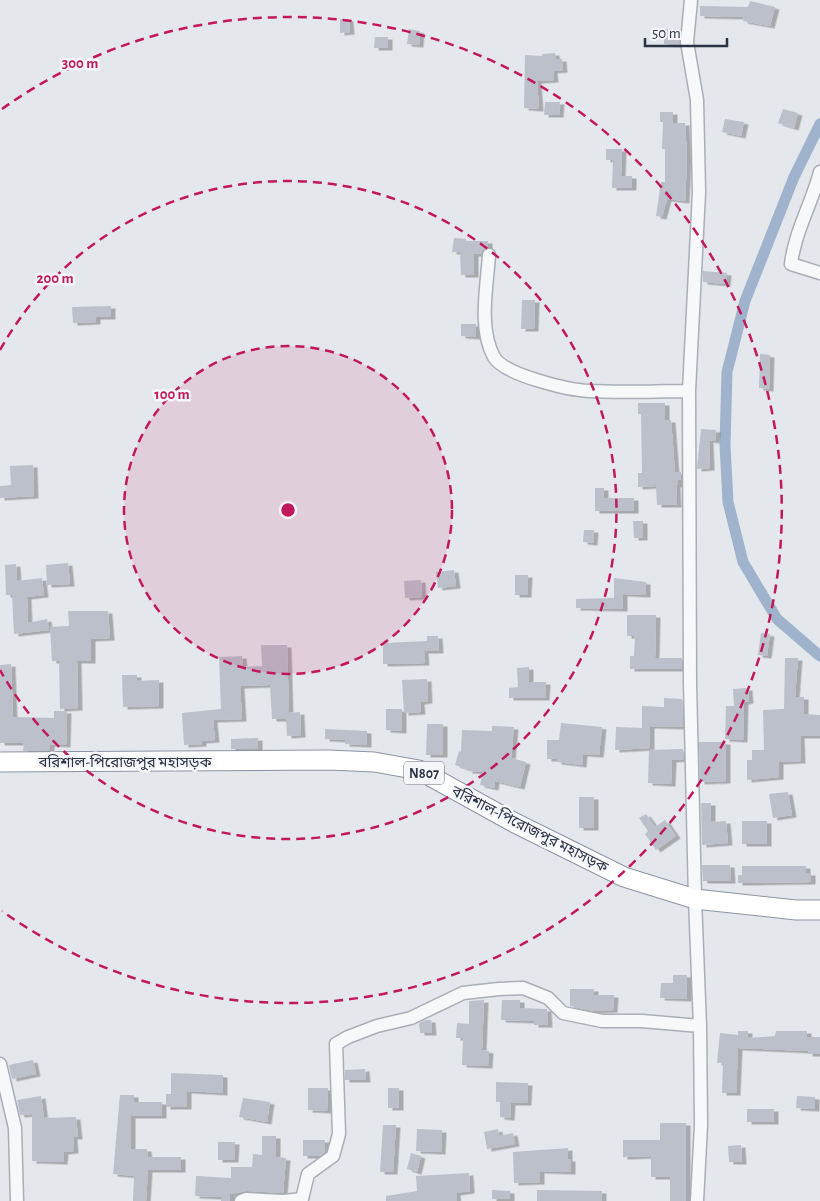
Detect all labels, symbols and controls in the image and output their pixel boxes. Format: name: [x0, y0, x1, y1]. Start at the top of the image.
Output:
scale bar: [645, 15, 728, 47]
text: 50 m: [652, 26, 681, 41]
text: 300 m: [62, 56, 98, 71]
text: 200 m: [36, 271, 74, 286]
text: 100 m: [154, 387, 190, 402]
centre of rings: [279, 501, 297, 519]
street label: বরিশাল-পিরোজপুর মহাসড়ক: [37, 754, 212, 771]
road number: N807: [404, 761, 444, 784]
street label: বরিশাল-পিরোজপুর মহাসড়ক: [448, 782, 612, 877]

